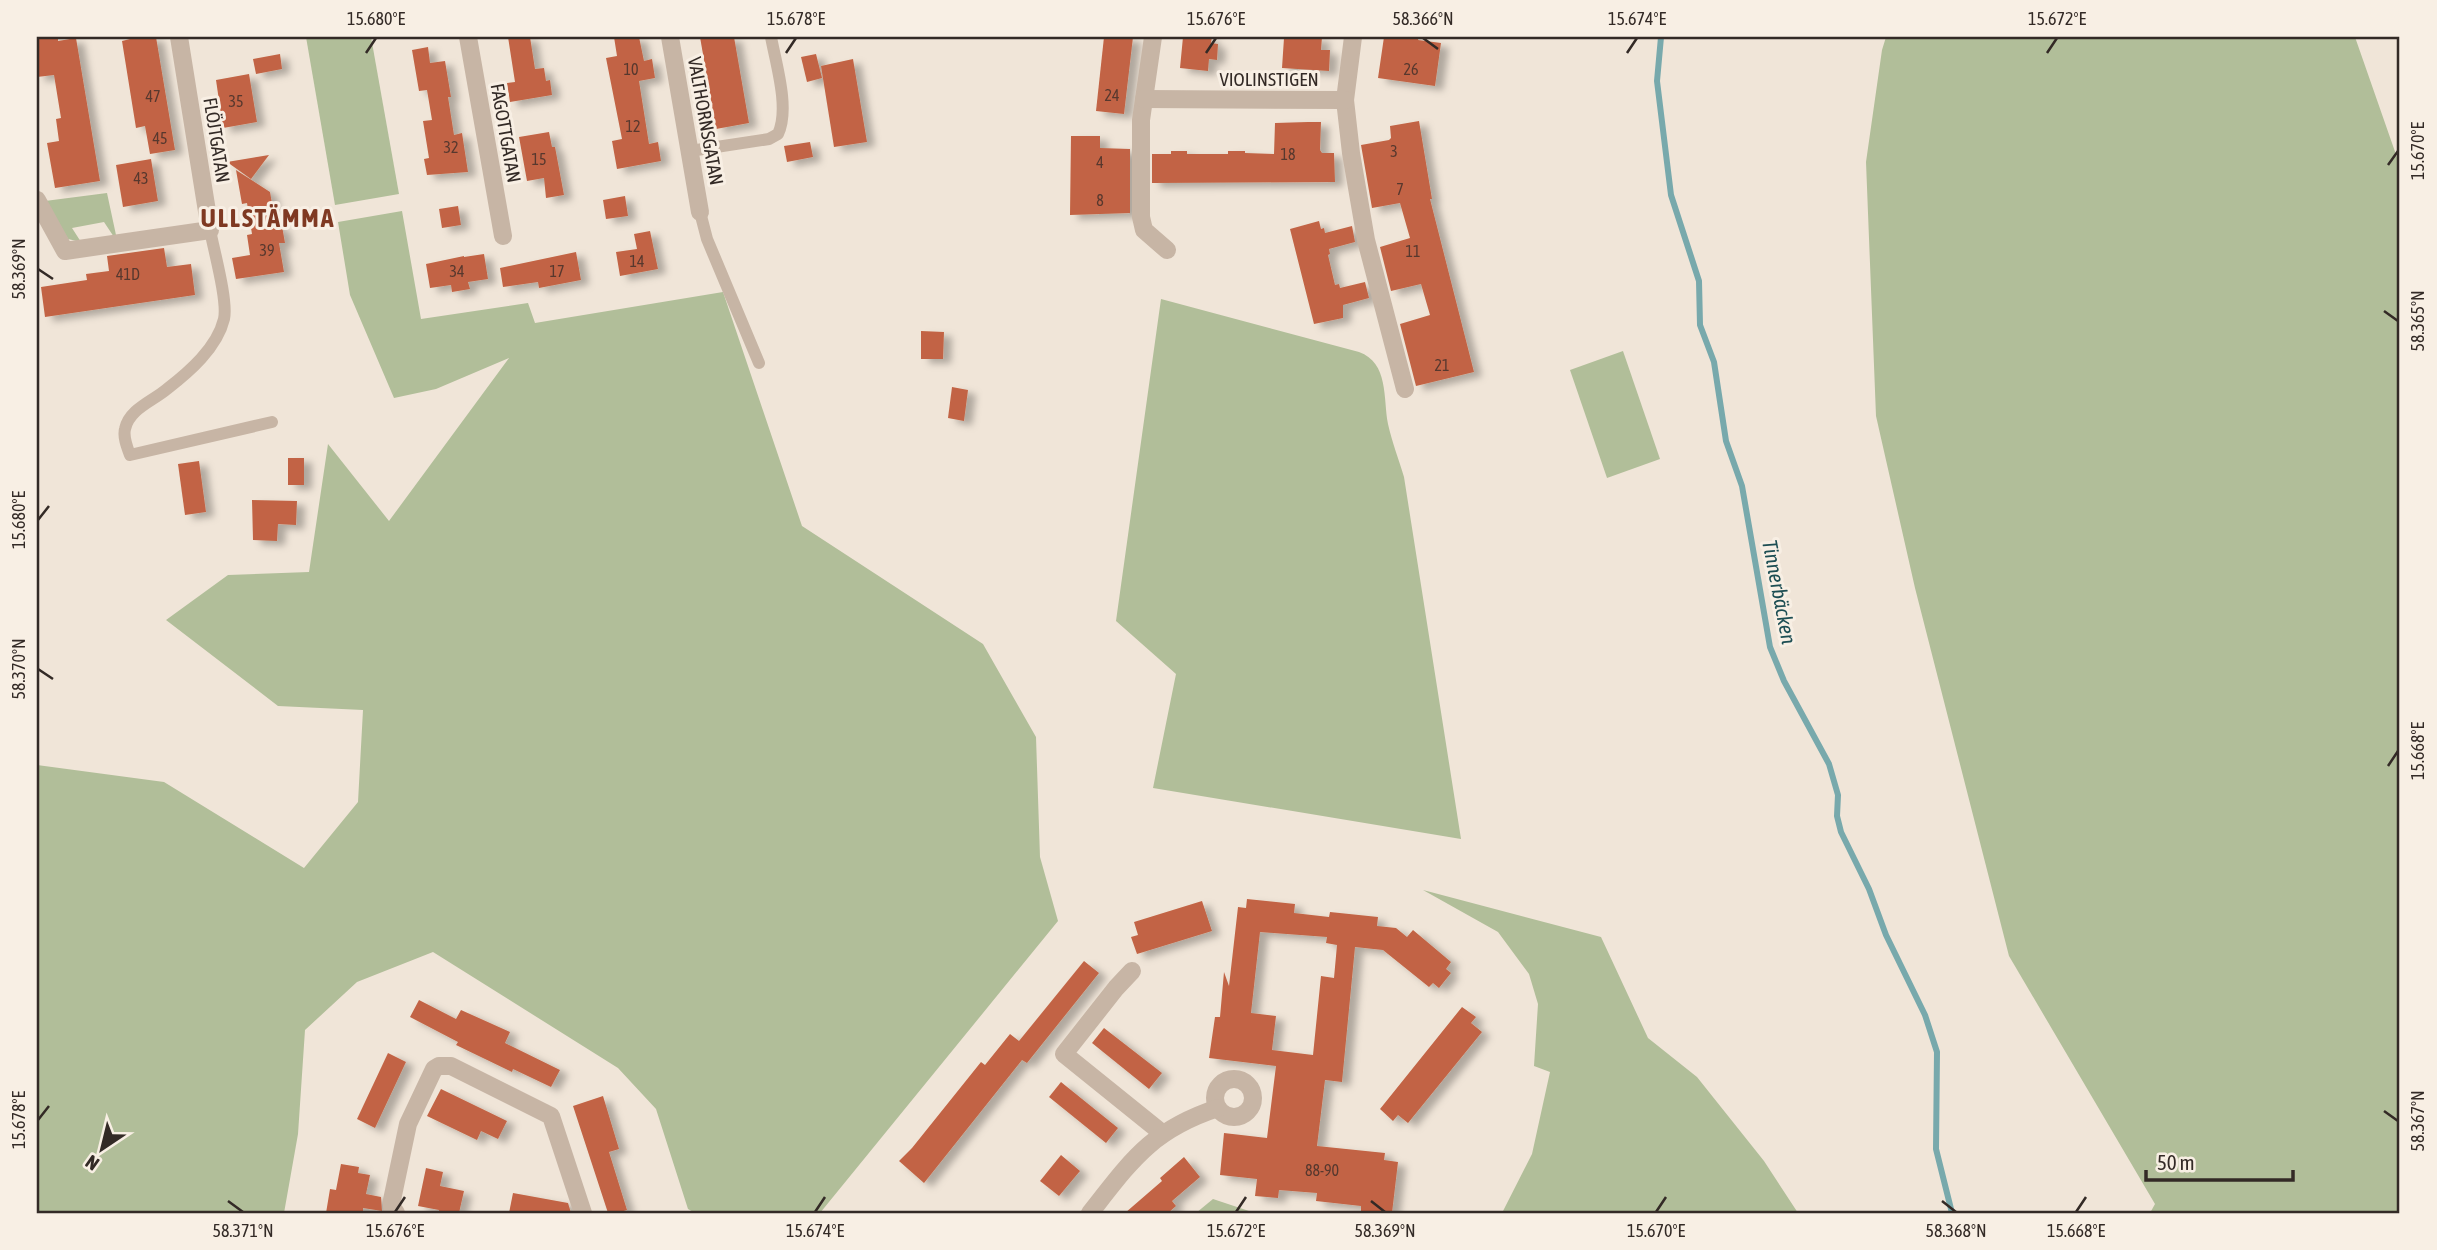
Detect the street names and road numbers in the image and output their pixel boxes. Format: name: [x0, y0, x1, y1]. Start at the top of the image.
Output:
street label: VALTHORNSGATAN: [684, 55, 728, 187]
street label: VIOLINSTIGEN: [1219, 68, 1319, 90]
street label: FAGOTTGATAN: [486, 82, 526, 184]
street label: FLÖJTGATAN: [199, 96, 235, 184]

